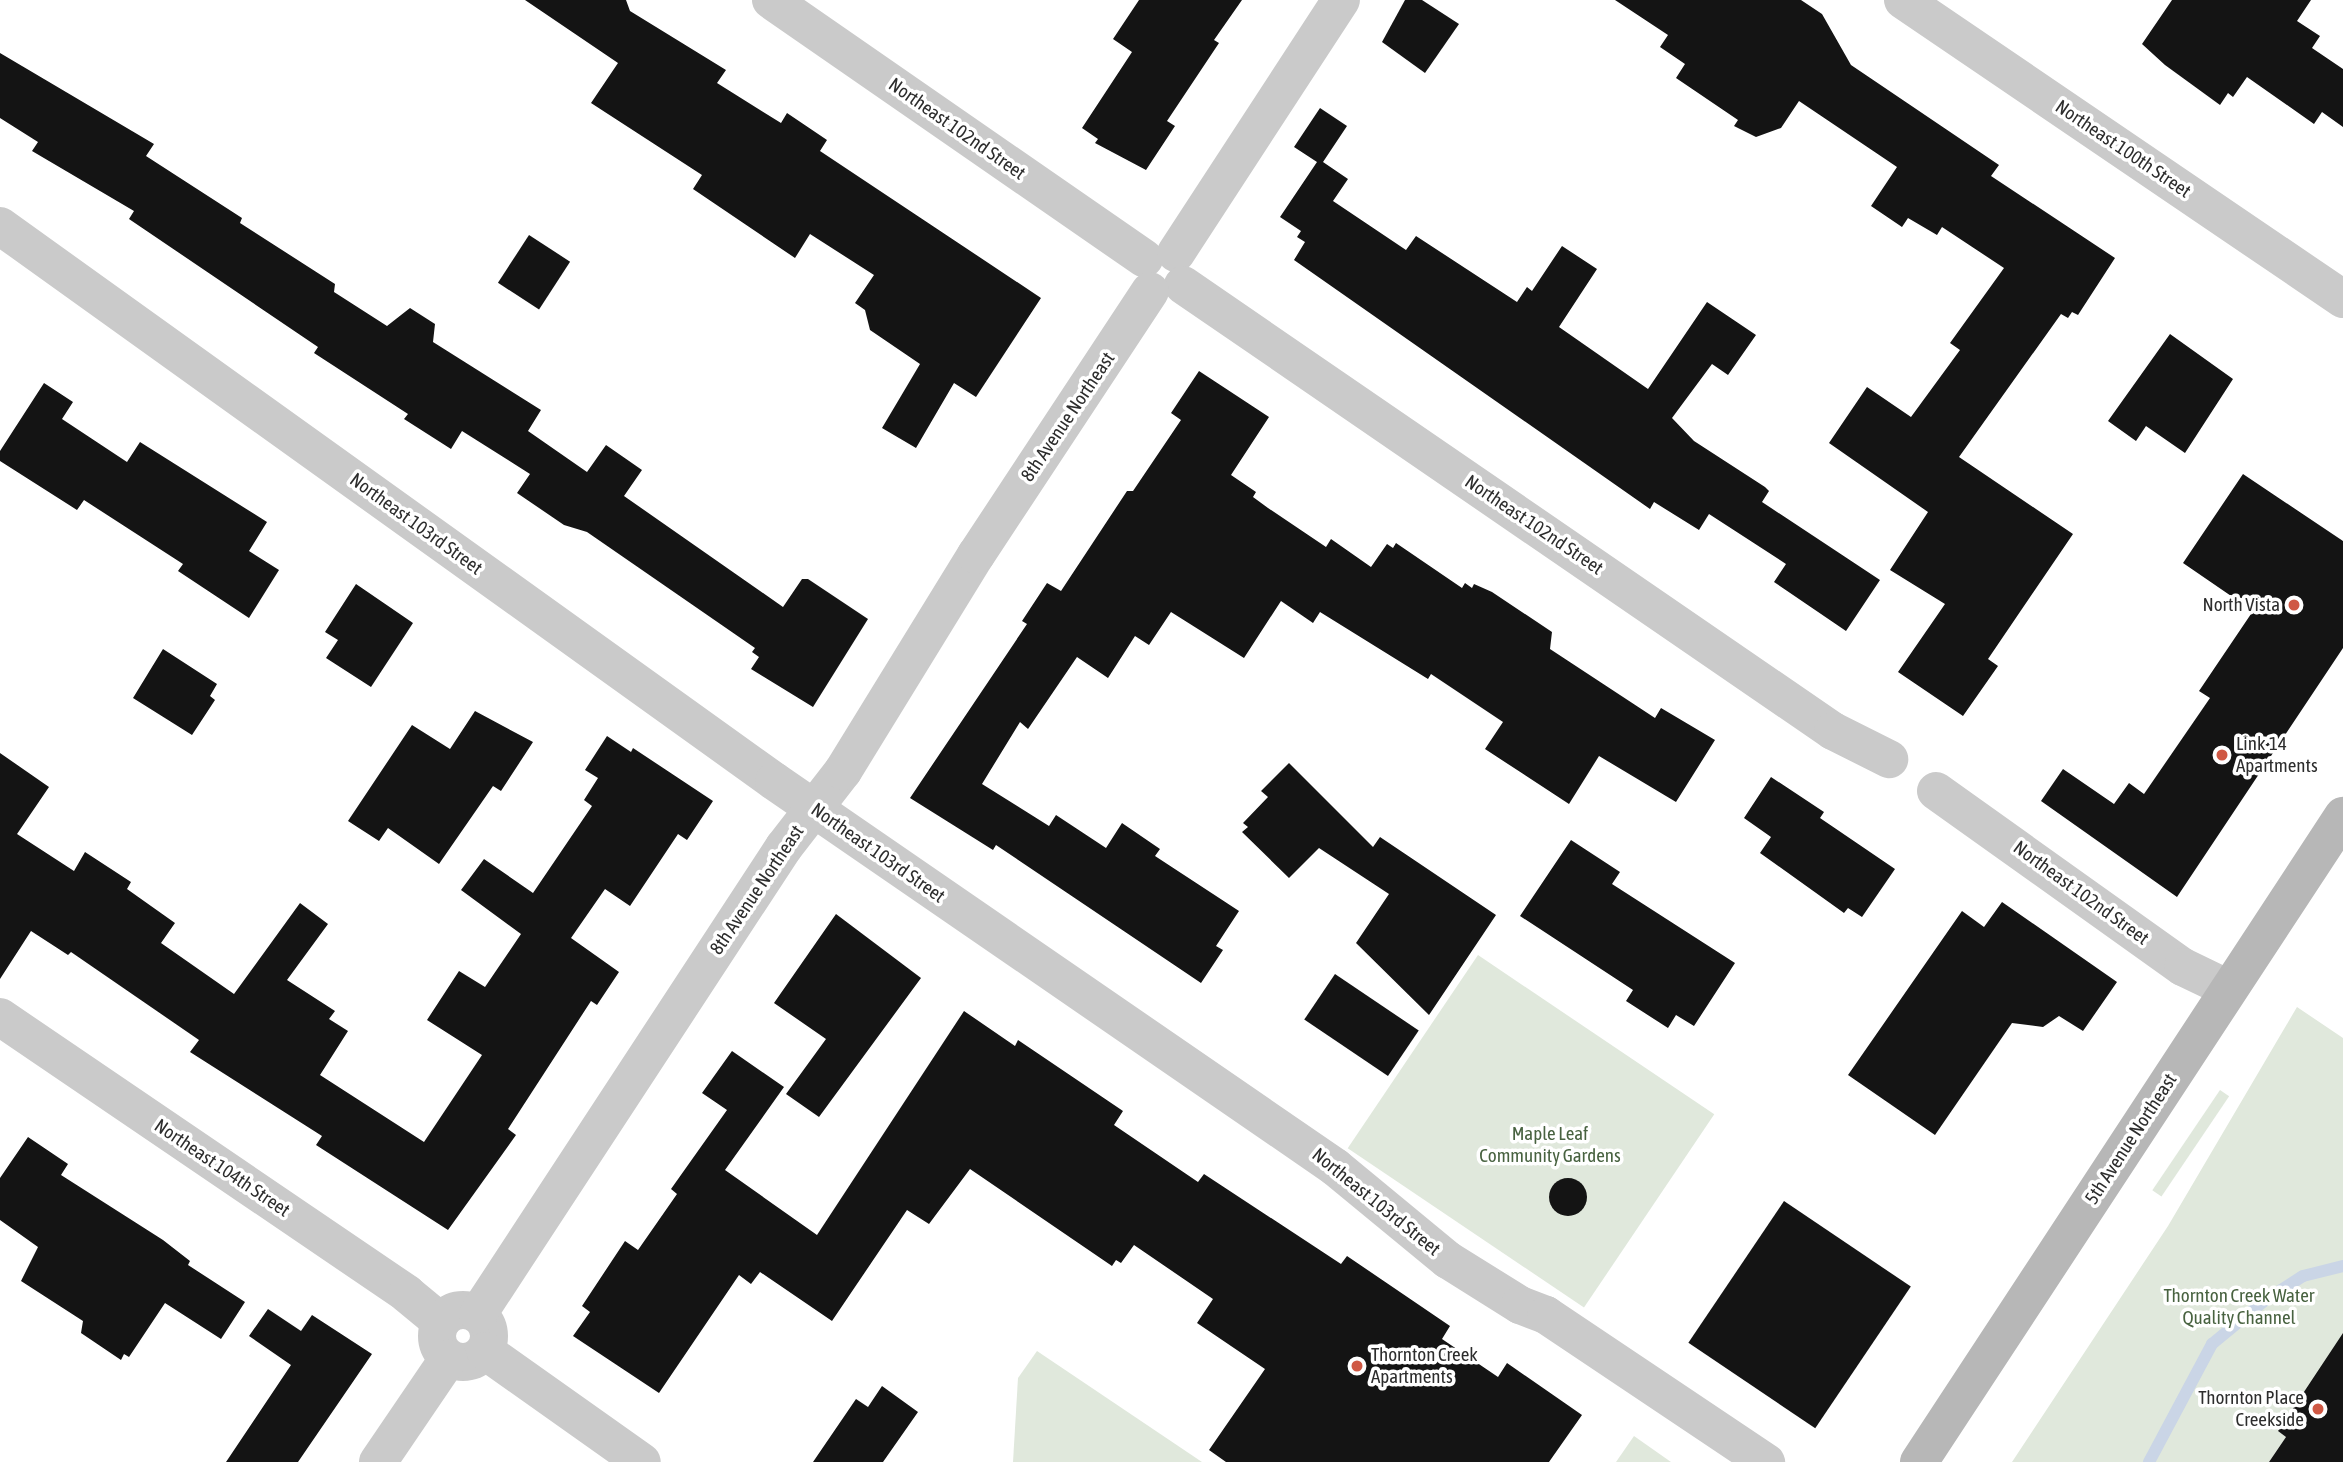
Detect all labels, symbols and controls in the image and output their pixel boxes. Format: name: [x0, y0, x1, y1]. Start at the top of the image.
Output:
street label: Northeast 102nd Street: [884, 73, 1030, 185]
street label: Northeast 100th Street: [2051, 95, 2195, 203]
street label: 8th Avenue Northeast: [1016, 348, 1120, 486]
street label: Northeast 103rd Street: [345, 468, 487, 580]
street label: Northeast 102nd Street: [1461, 470, 1607, 580]
place label: North Vista: [2202, 594, 2280, 616]
marker: North Vista: [2286, 597, 2302, 613]
place label: Link-14 Apartments: [2236, 733, 2318, 777]
marker: Link-14 Apartments: [2214, 747, 2230, 763]
street label: Northeast 103rd Street: [807, 798, 949, 908]
street label: 8th Avenue Northeast: [705, 821, 809, 959]
street label: Northeast 102nd Street: [2009, 836, 2153, 950]
street label: 5th Avenue Northeast: [2080, 1069, 2182, 1209]
street label: Northeast 104th Street: [150, 1114, 294, 1222]
park label: Maple Leaf Community Gardens: [1479, 1123, 1621, 1167]
street label: Northeast 103rd Street: [1307, 1143, 1445, 1261]
park label: Thornton Creek Water Quality Channel: [2164, 1285, 2314, 1329]
place label: Thornton Creek Apartments: [1371, 1344, 1478, 1388]
marker: Thornton Creek Apartments: [1349, 1358, 1365, 1374]
place label: Thornton Place Creekside: [2198, 1387, 2304, 1431]
marker: Thornton Place Creekside: [2310, 1401, 2326, 1417]

